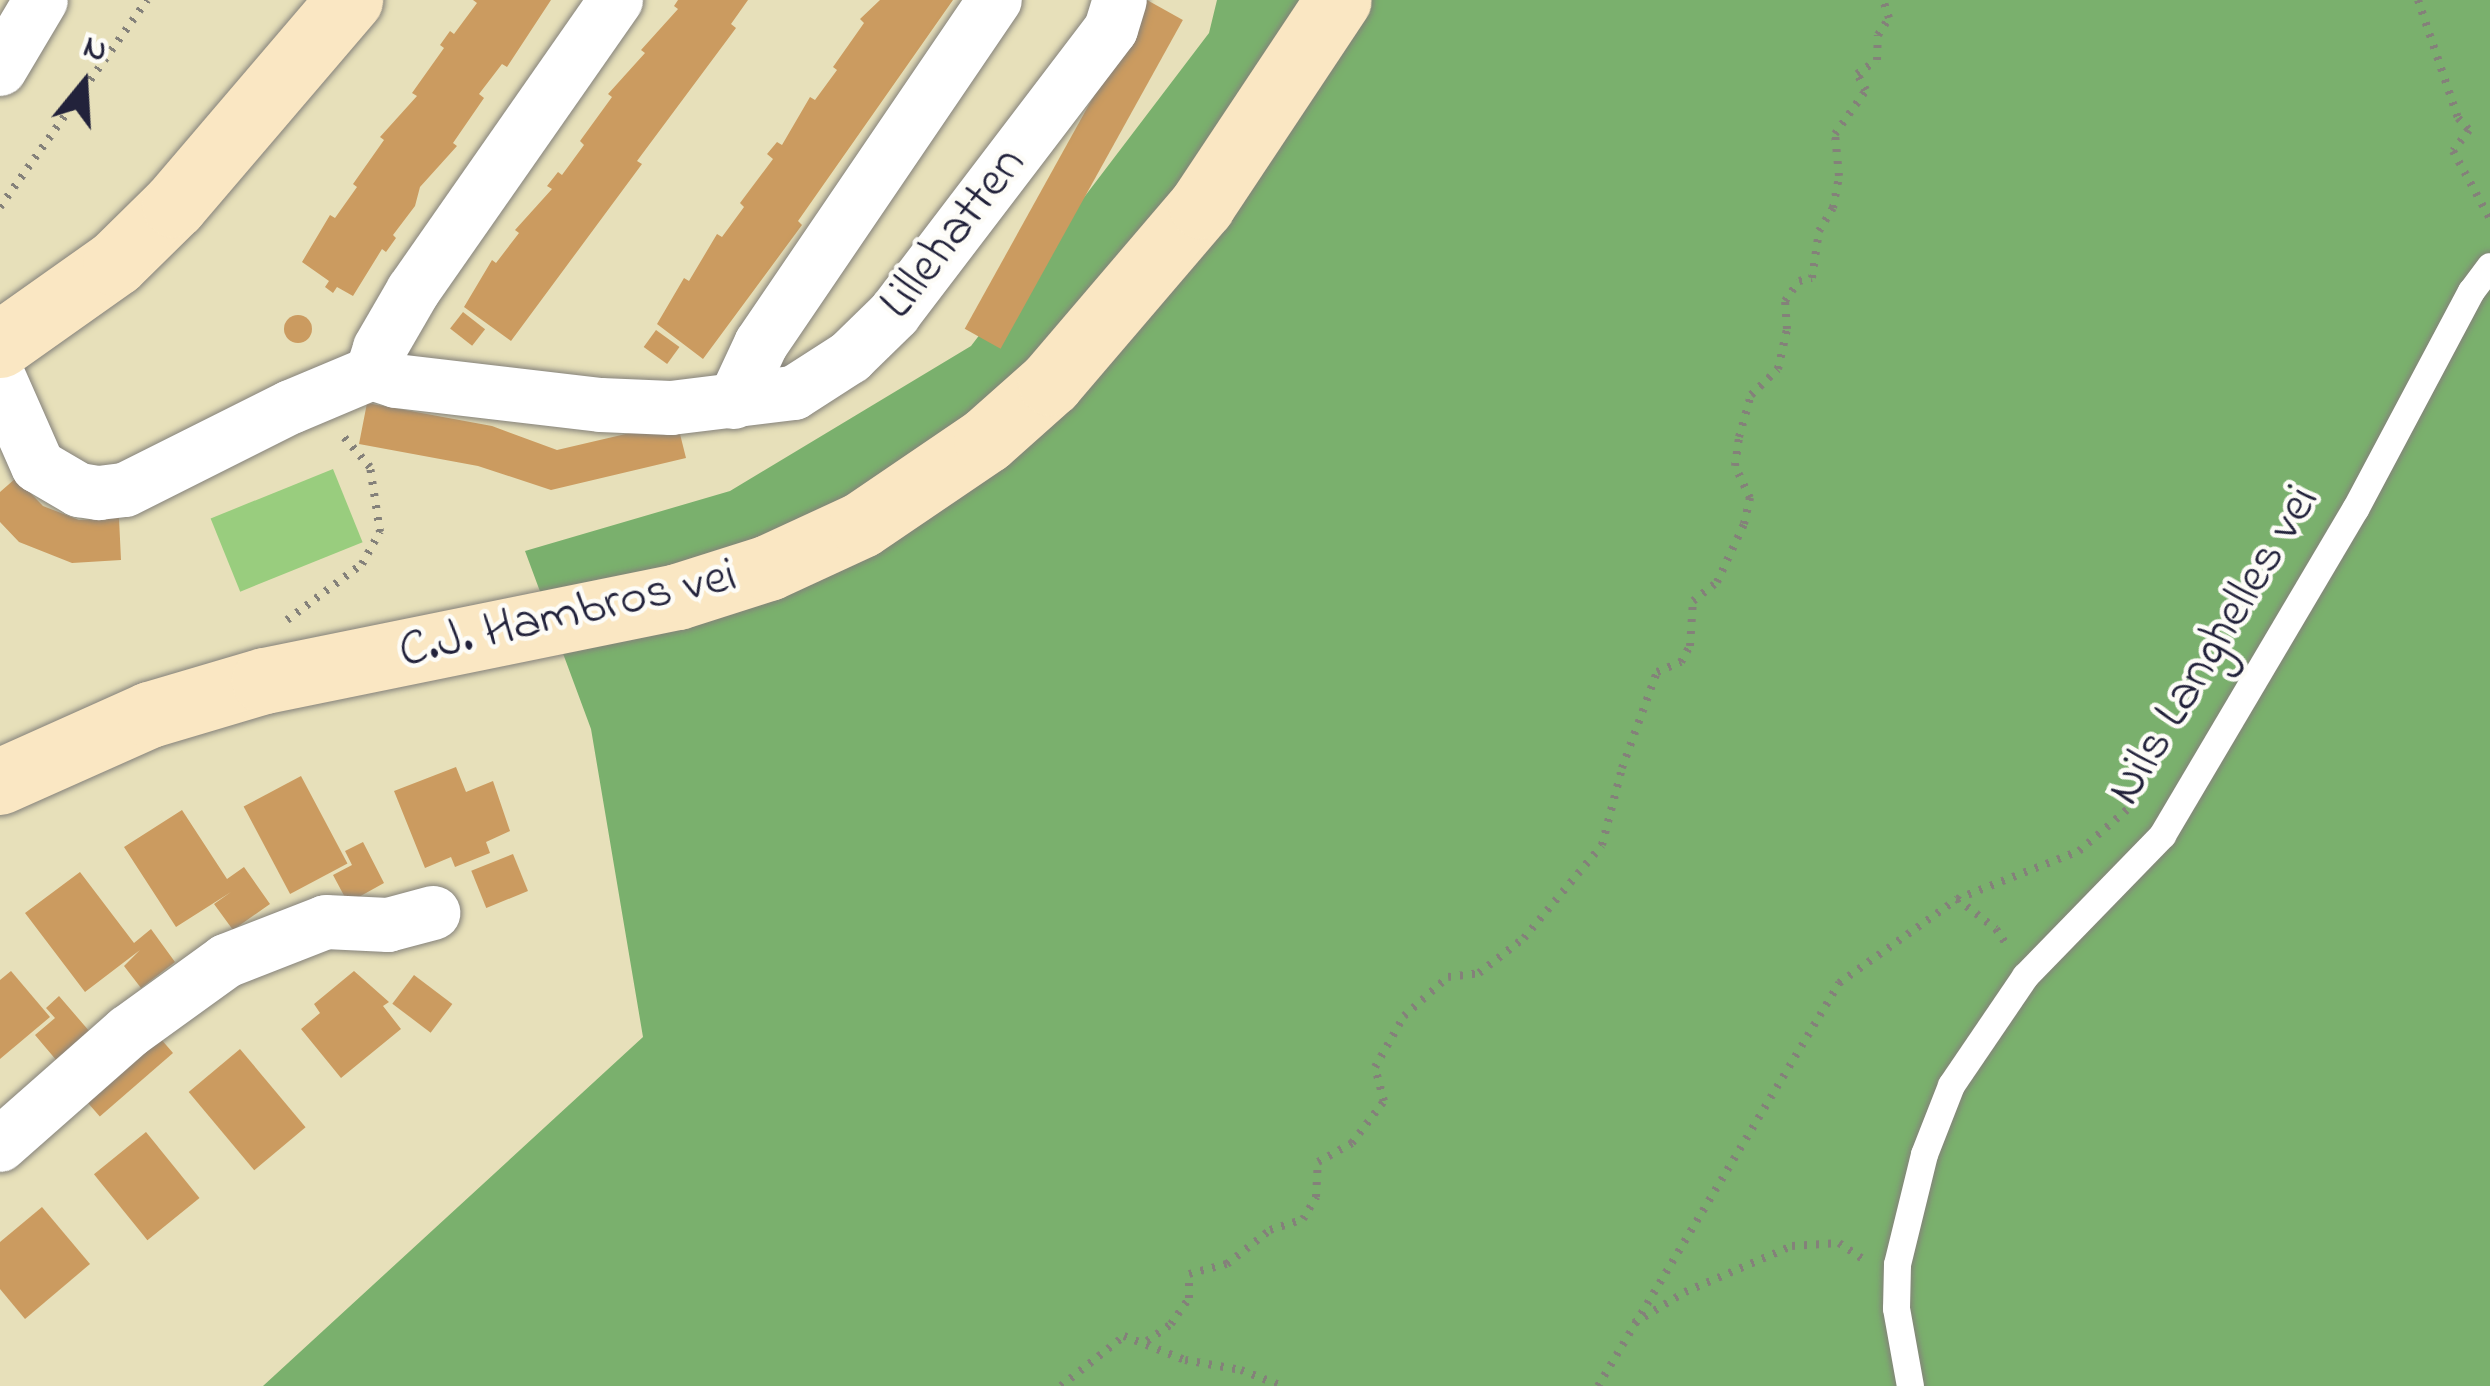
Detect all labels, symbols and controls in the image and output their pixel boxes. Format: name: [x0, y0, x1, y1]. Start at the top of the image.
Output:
text: N: [77, 23, 113, 76]
north arrow: [24, 24, 144, 144]
street label: Lillehatten: [868, 136, 1040, 332]
street label: Nils Langhelles vei: [2095, 475, 2335, 817]
street label: C.J. Hambros vei: [393, 546, 743, 684]

